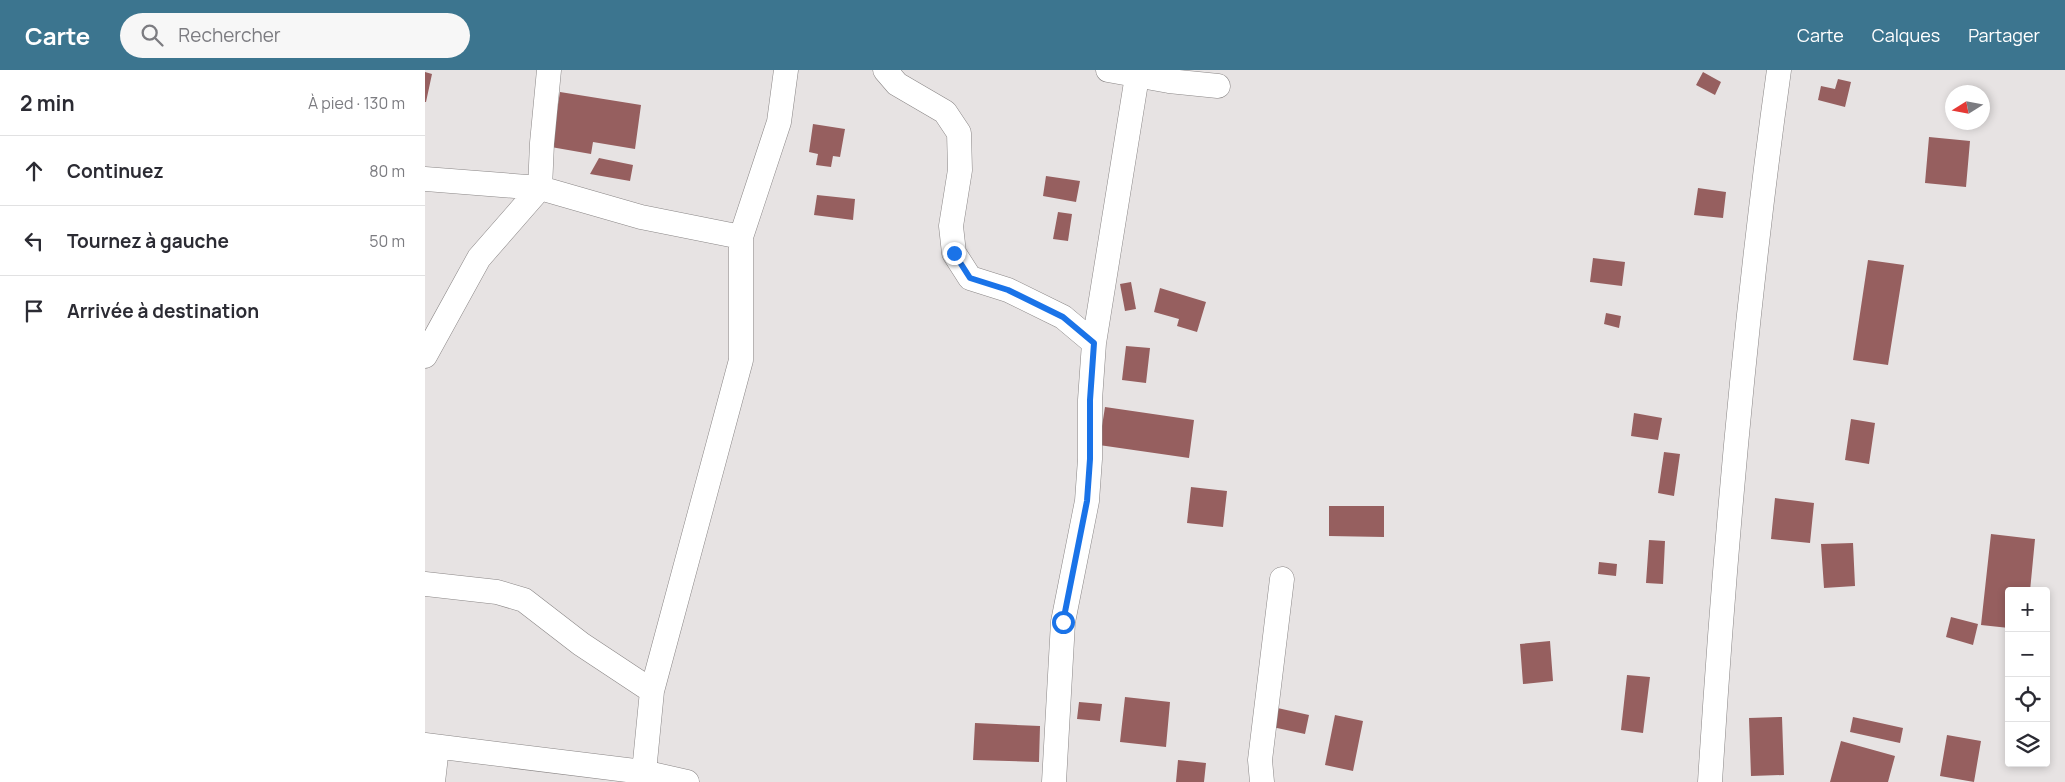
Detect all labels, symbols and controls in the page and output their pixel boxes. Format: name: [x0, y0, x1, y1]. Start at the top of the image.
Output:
search box: [120, 13, 470, 58]
text: Carte: [25, 19, 90, 52]
icon: search: [138, 21, 166, 49]
text: Rechercher: [178, 22, 281, 48]
text: Carte: [1797, 23, 1844, 47]
text: Calques: [1872, 23, 1940, 47]
text: Partager: [1968, 23, 2040, 47]
north arrow: [1945, 85, 1990, 130]
text: 2 min: [20, 89, 75, 117]
text: À pied · 130 m: [308, 92, 405, 114]
icon: ahead: [20, 157, 48, 185]
text: Continuez: [67, 158, 164, 184]
text: 80 m: [369, 160, 405, 182]
icon: left: [20, 227, 48, 255]
text: Tournez à gauche: [67, 228, 229, 254]
text: 50 m: [369, 230, 405, 252]
route end: [943, 242, 966, 265]
icon: arrive: [20, 297, 48, 325]
text: Arrivée à destination: [67, 298, 259, 324]
map controls: [2005, 587, 2050, 767]
button: +: [2005, 587, 2050, 632]
route start: [1052, 611, 1075, 634]
button: −: [2005, 632, 2050, 677]
button: locate: [2005, 677, 2050, 722]
button: layers: [2005, 722, 2050, 767]

